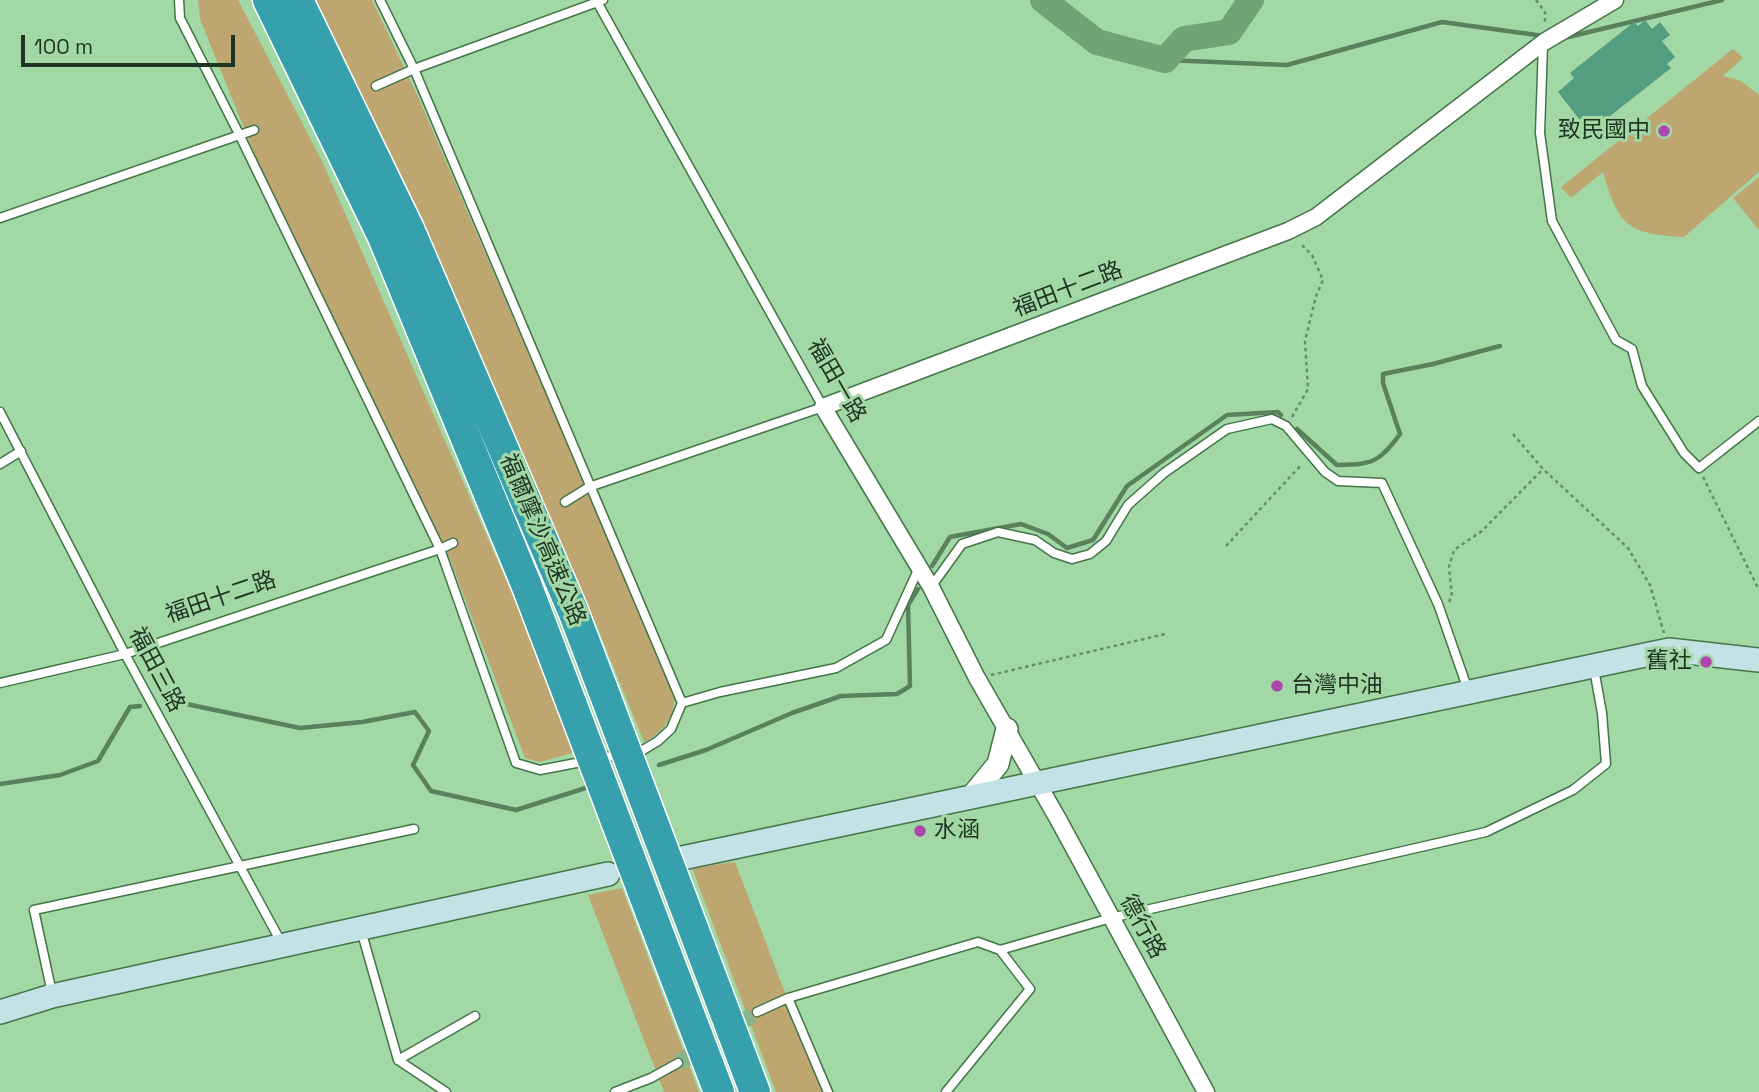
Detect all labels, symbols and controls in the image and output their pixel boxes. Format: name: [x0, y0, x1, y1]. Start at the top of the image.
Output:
scale bar: [24, 21, 238, 65]
text: 100 m: [34, 33, 93, 60]
place label: 致民國中: [1558, 117, 1650, 145]
marker: 致民國中: [1656, 123, 1672, 139]
street label: 福田十二路: [1009, 257, 1127, 323]
street label: 福田一路: [801, 334, 871, 428]
street label: 福爾摩沙高速公路: [493, 450, 591, 630]
street label: 福田十二路: [162, 566, 280, 630]
street label: 福田三路: [122, 623, 190, 717]
place label: 舊社: [1646, 648, 1692, 676]
marker: 舊社: [1698, 654, 1714, 670]
place label: 台灣中油: [1291, 672, 1383, 700]
marker: 台灣中油: [1269, 678, 1285, 694]
place label: 水涵: [934, 817, 980, 845]
marker: 水涵: [912, 823, 928, 839]
street label: 德行路: [1113, 890, 1171, 964]

